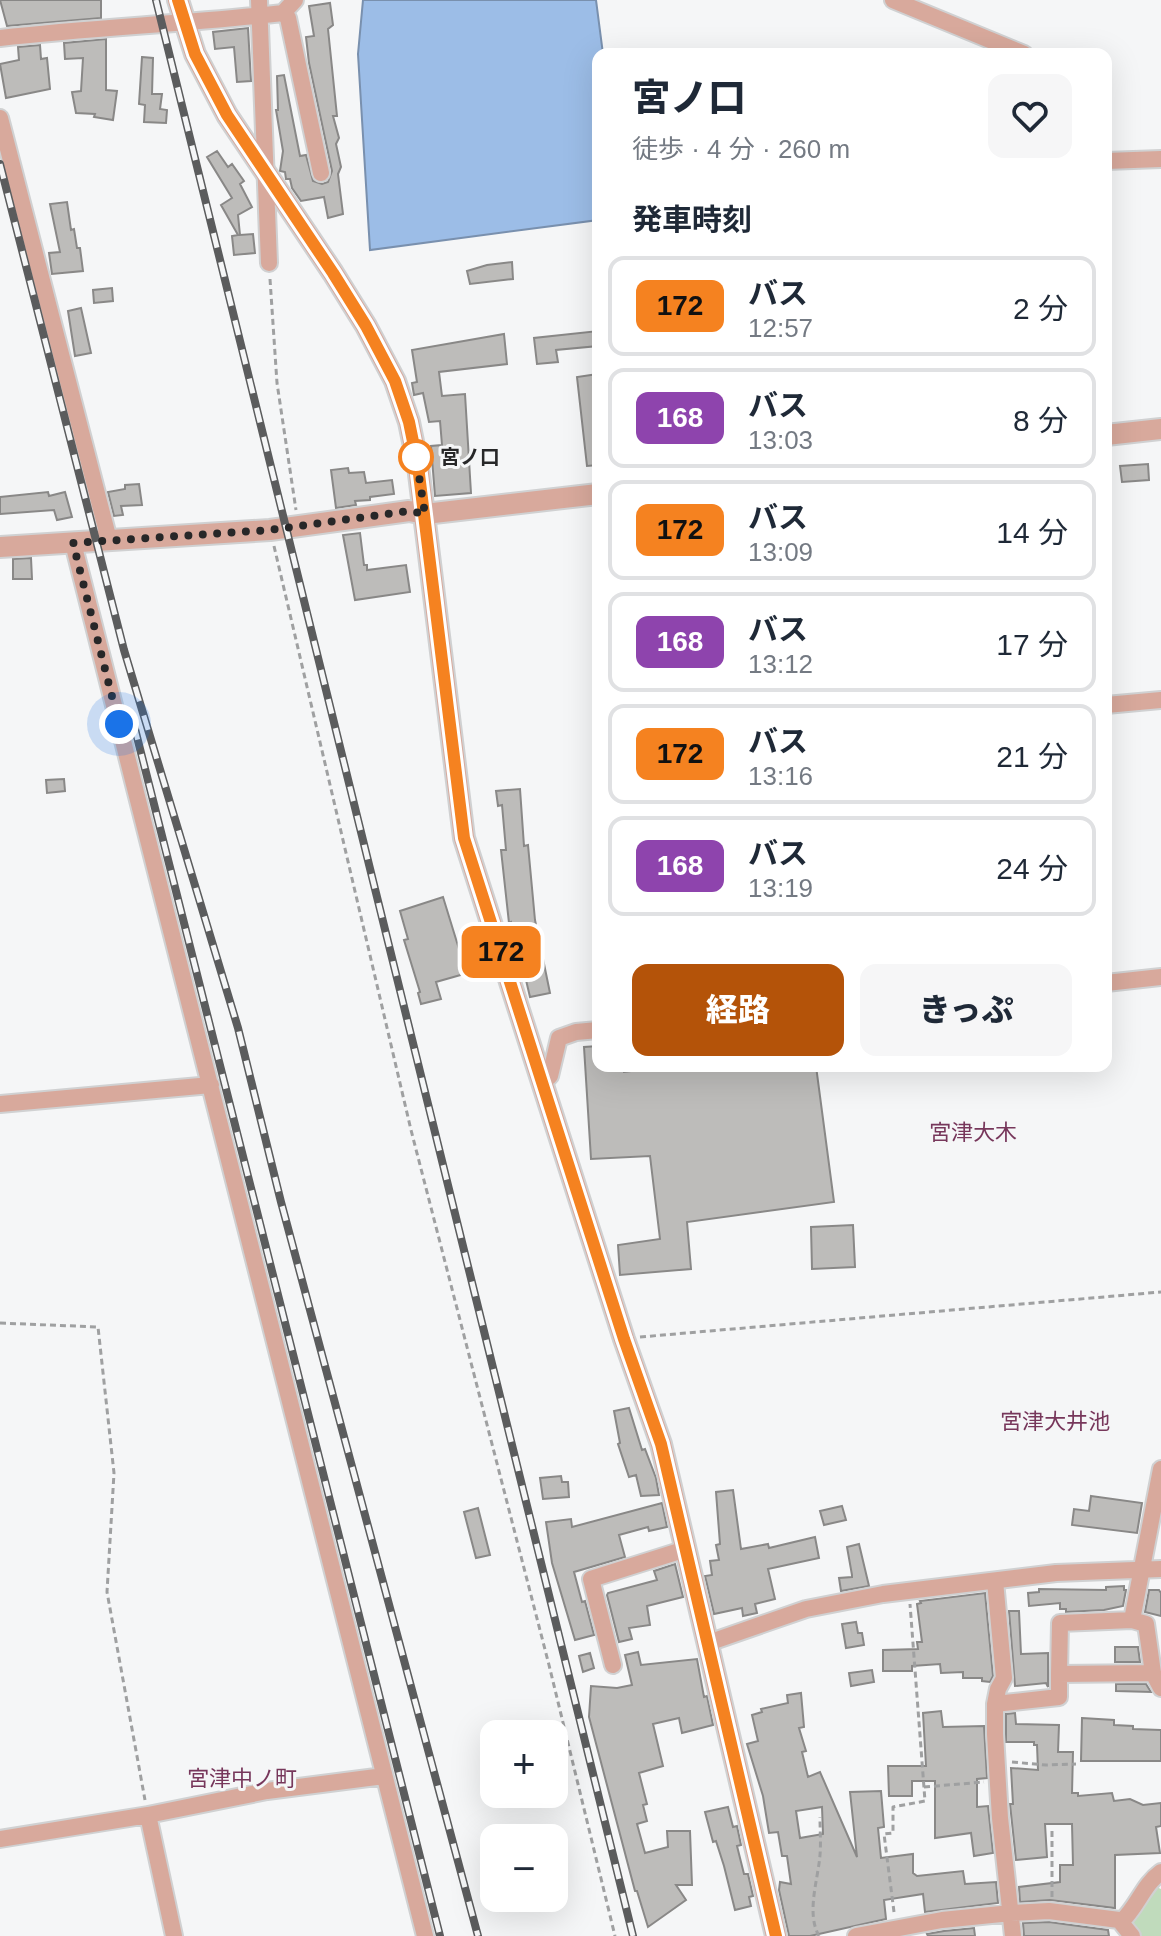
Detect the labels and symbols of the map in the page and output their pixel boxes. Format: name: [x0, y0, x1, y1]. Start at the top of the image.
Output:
marker: 宮ノ口: [399, 440, 433, 474]
place label: 宮ノ口: [440, 446, 500, 468]
your location: [99, 704, 139, 744]
line badge: 172: [455, 926, 547, 978]
district label: 宮津大木: [929, 1120, 1017, 1145]
district label: 宮津大井池: [1000, 1409, 1110, 1434]
district label: 宮津中ノ町: [187, 1766, 297, 1791]

